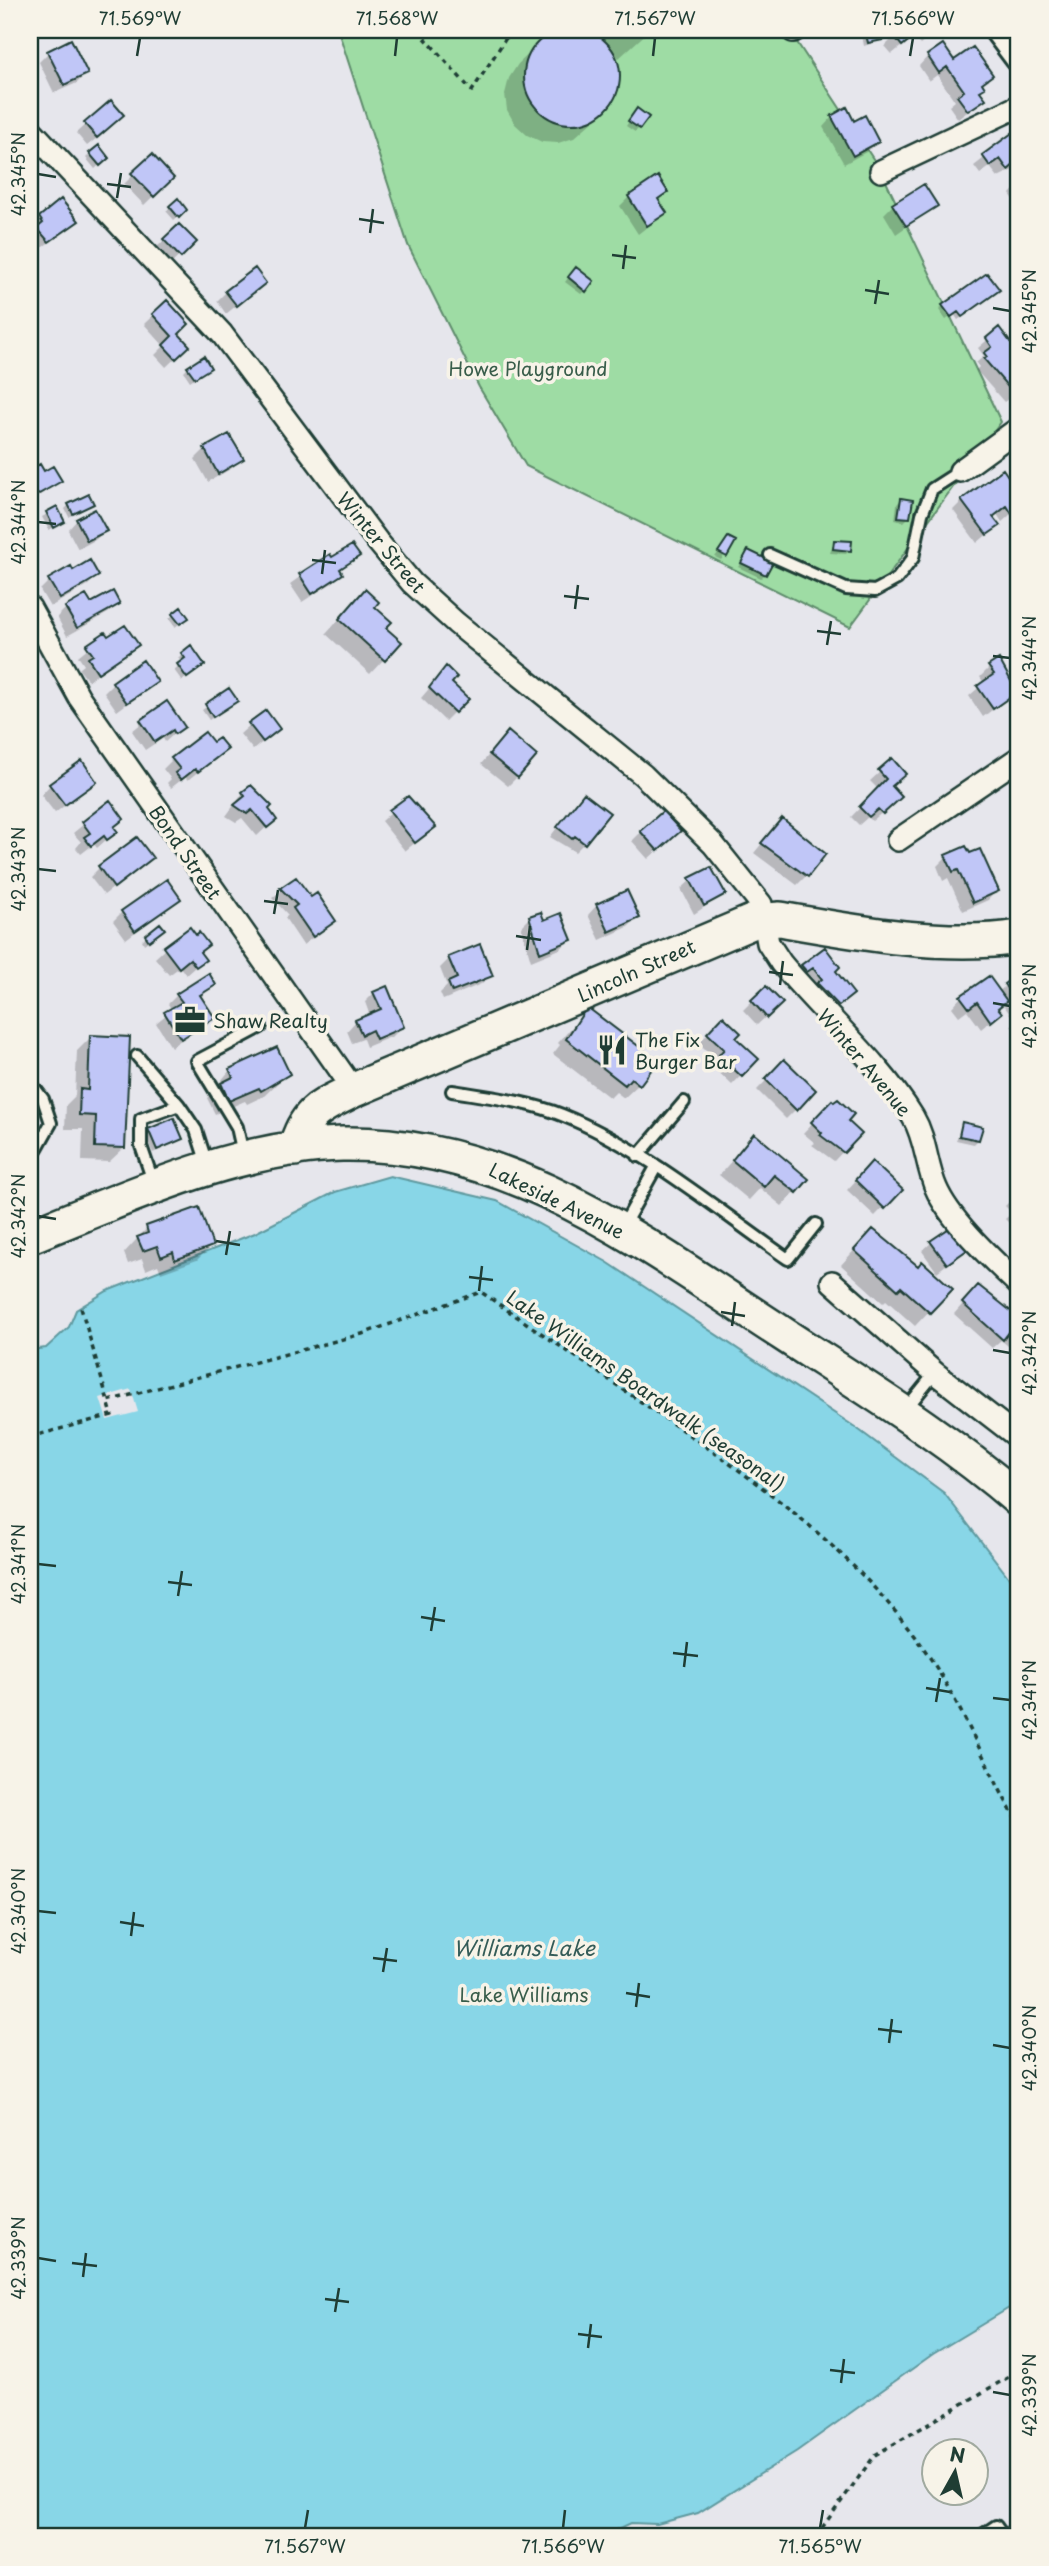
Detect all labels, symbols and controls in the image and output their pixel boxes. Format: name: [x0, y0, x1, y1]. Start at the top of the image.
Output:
text: 71.569°W: [99, 4, 182, 31]
text: 71.568°W: [356, 4, 439, 31]
text: 71.567°W: [614, 4, 696, 31]
text: 71.566°W: [871, 4, 955, 31]
text: 42.345°N: [4, 132, 31, 216]
text: 42.345°N: [1015, 269, 1042, 353]
park label: Howe Playground: [448, 354, 608, 382]
text: 42.344°N: [4, 479, 31, 565]
street label: Winter Street: [331, 485, 433, 599]
text: 42.344°N: [1015, 615, 1042, 701]
street label: Bond Street: [143, 799, 229, 905]
text: 42.343°N: [4, 827, 31, 912]
street label: Lincoln Street: [573, 931, 700, 1008]
text: 42.343°N: [1015, 964, 1042, 1049]
street label: Winter Avenue: [811, 1002, 919, 1122]
office icon: Shaw Realty: [173, 1003, 207, 1037]
place label: Shaw Realty: [213, 1006, 328, 1034]
place label: The Fix Burger Bar: [635, 1025, 737, 1075]
restaurant icon: The Fix Burger Bar: [595, 1033, 629, 1067]
street label: Lakeside Avenue: [485, 1155, 629, 1245]
text: 42.342°N: [4, 1173, 31, 1259]
street label: Lake Williams Boardwalk (seasonal): [501, 1283, 791, 1497]
text: 42.342°N: [1015, 1310, 1042, 1396]
text: 42.341°N: [4, 1524, 31, 1604]
text: 42.341°N: [1015, 1660, 1042, 1740]
text: 42.340°N: [4, 1868, 31, 1954]
water label: Williams Lake: [453, 1931, 597, 1963]
park label: Lake Williams: [459, 1980, 589, 2008]
text: 42.340°N: [1015, 2005, 1042, 2091]
text: 42.339°N: [4, 2216, 31, 2300]
text: 42.339°N: [1015, 2353, 1042, 2437]
north arrow: [920, 2436, 990, 2506]
text: N: [948, 2439, 967, 2469]
text: 71.567°W: [264, 2532, 346, 2559]
text: 71.566°W: [521, 2532, 605, 2559]
text: 71.565°W: [778, 2532, 862, 2559]

